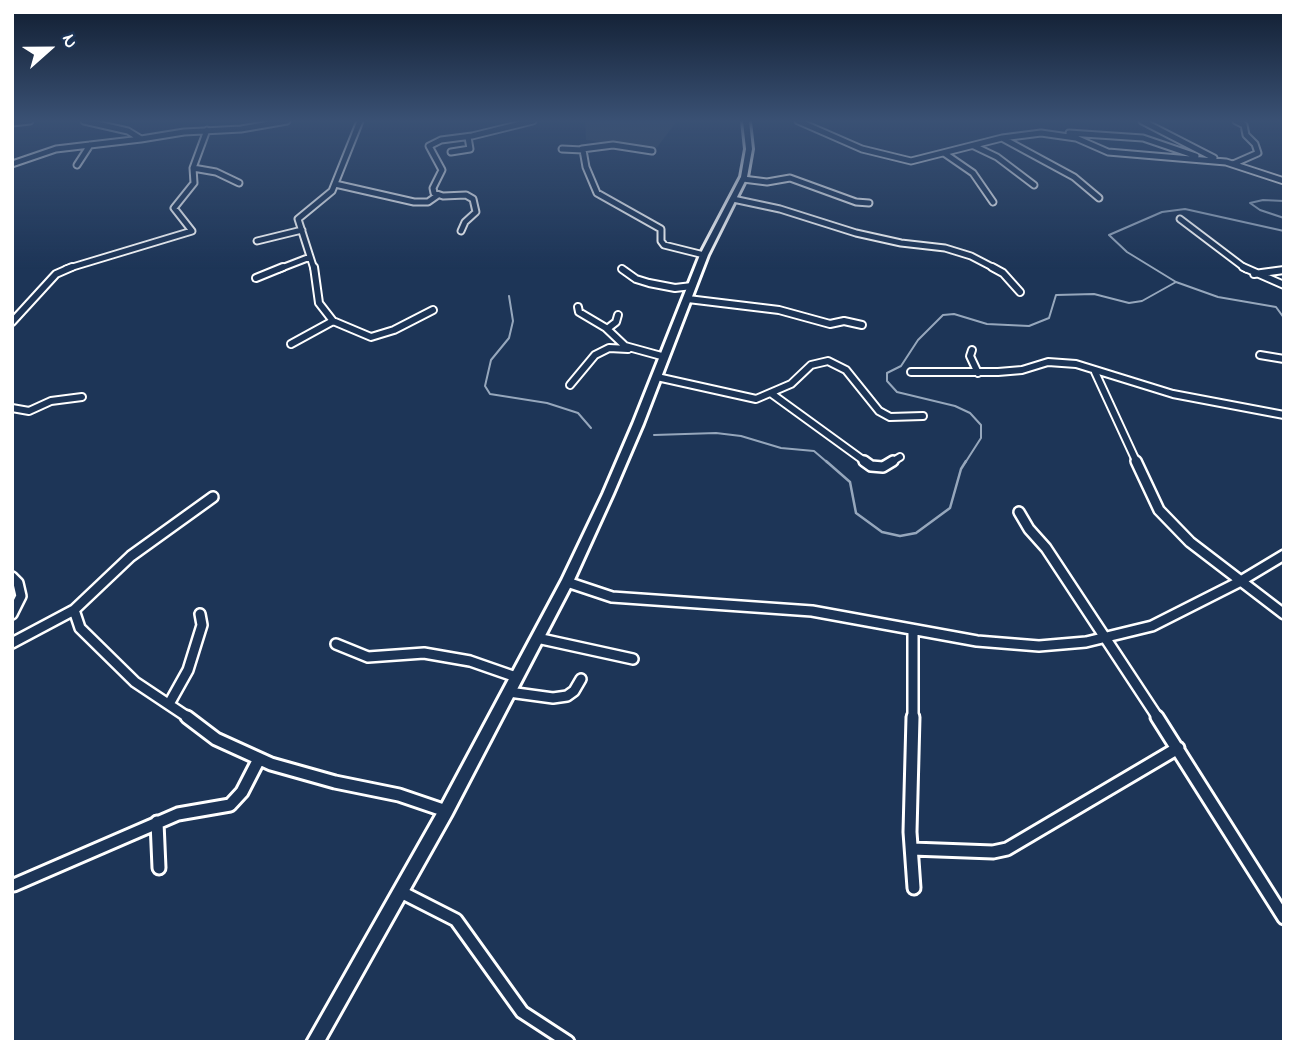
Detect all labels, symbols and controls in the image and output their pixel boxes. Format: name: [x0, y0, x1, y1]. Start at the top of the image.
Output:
north arrow: [14, 14, 84, 84]
text: N: [54, 30, 84, 52]

